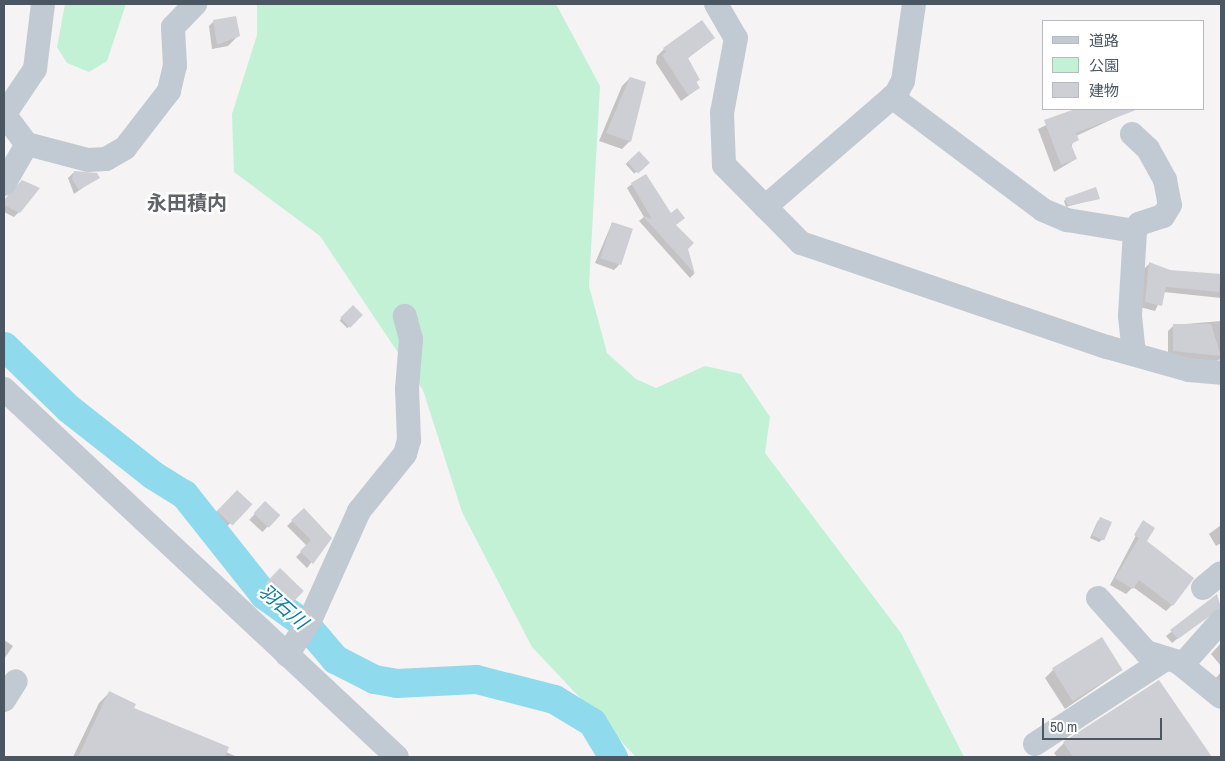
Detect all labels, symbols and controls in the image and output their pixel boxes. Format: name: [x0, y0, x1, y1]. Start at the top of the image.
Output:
legend: [1042, 20, 1205, 110]
text: 道路: [1089, 30, 1119, 51]
text: 公園: [1089, 55, 1119, 76]
text: 建物: [1089, 80, 1119, 101]
district label: 永田積内: [147, 190, 227, 214]
water label: 羽石川: [254, 580, 312, 634]
scale bar: [1045, 708, 1165, 740]
text: 50 m: [1050, 716, 1077, 737]

